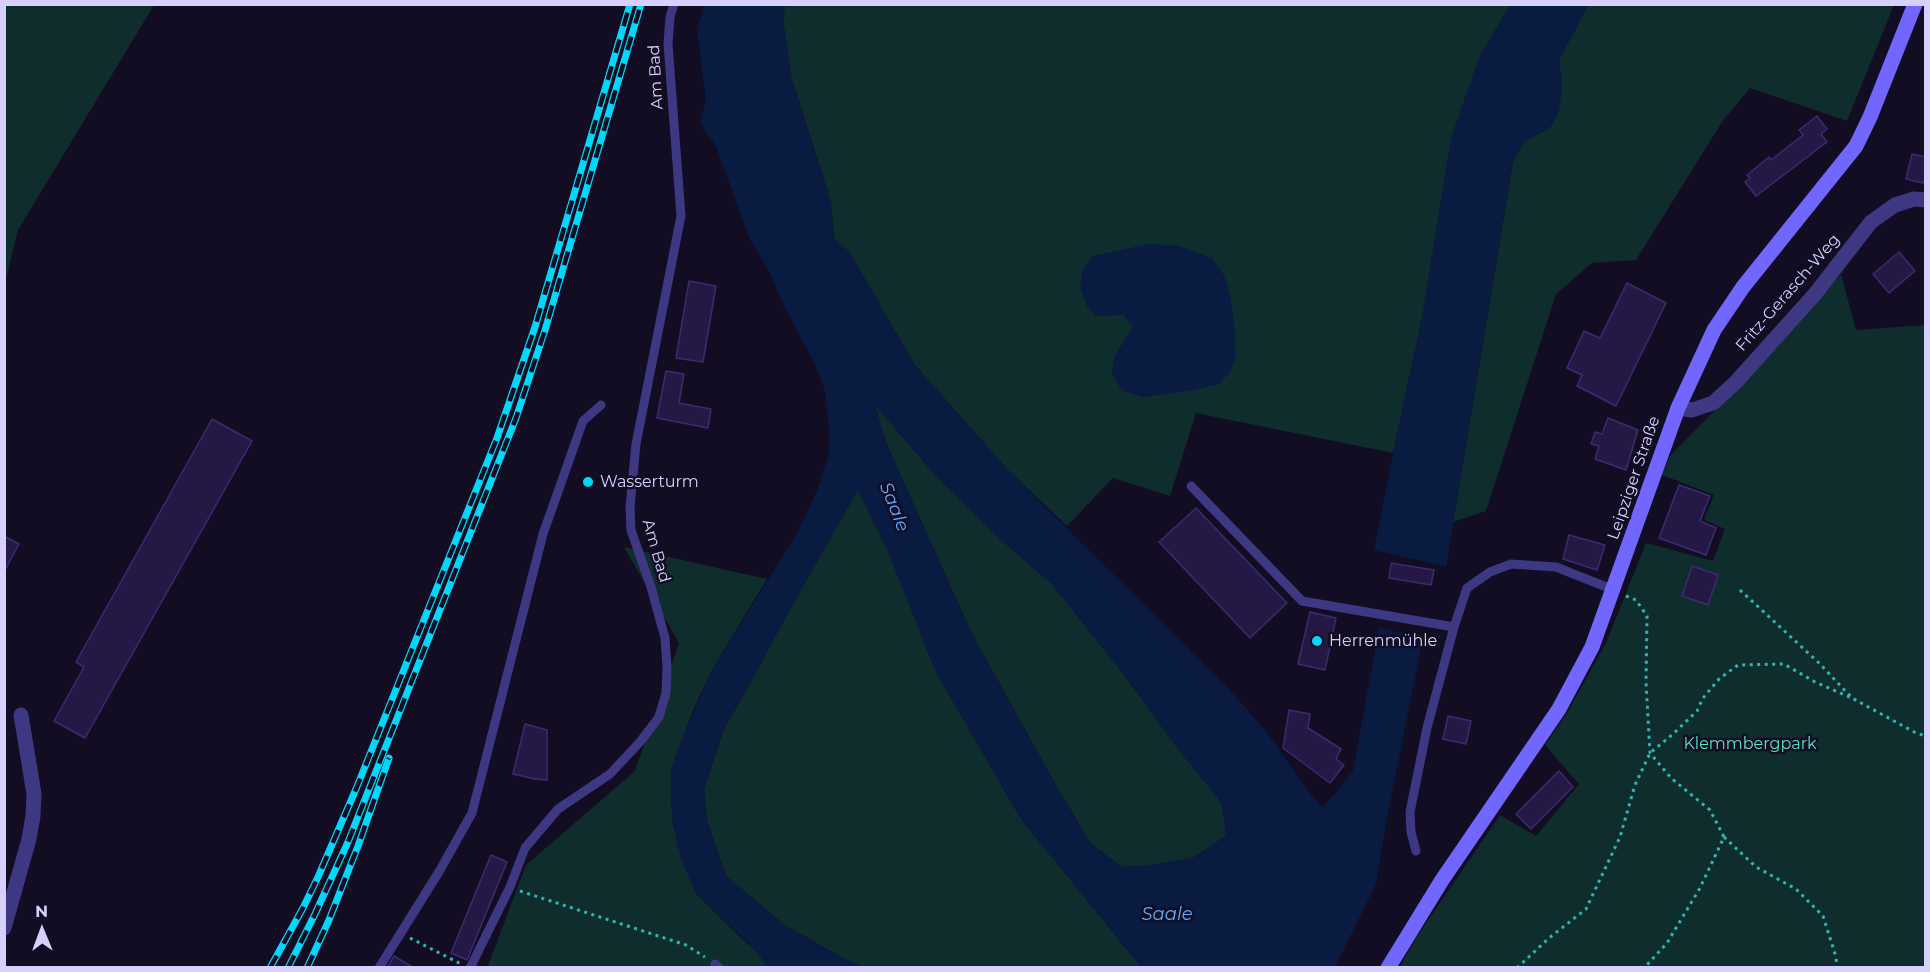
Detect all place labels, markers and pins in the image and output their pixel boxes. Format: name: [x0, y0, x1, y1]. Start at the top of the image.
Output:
place label: Wasserturm: [600, 472, 699, 492]
marker: Wasserturm: [581, 475, 595, 489]
place label: Herrenmühle: [1329, 631, 1437, 651]
marker: Herrenmühle: [1310, 634, 1324, 648]

